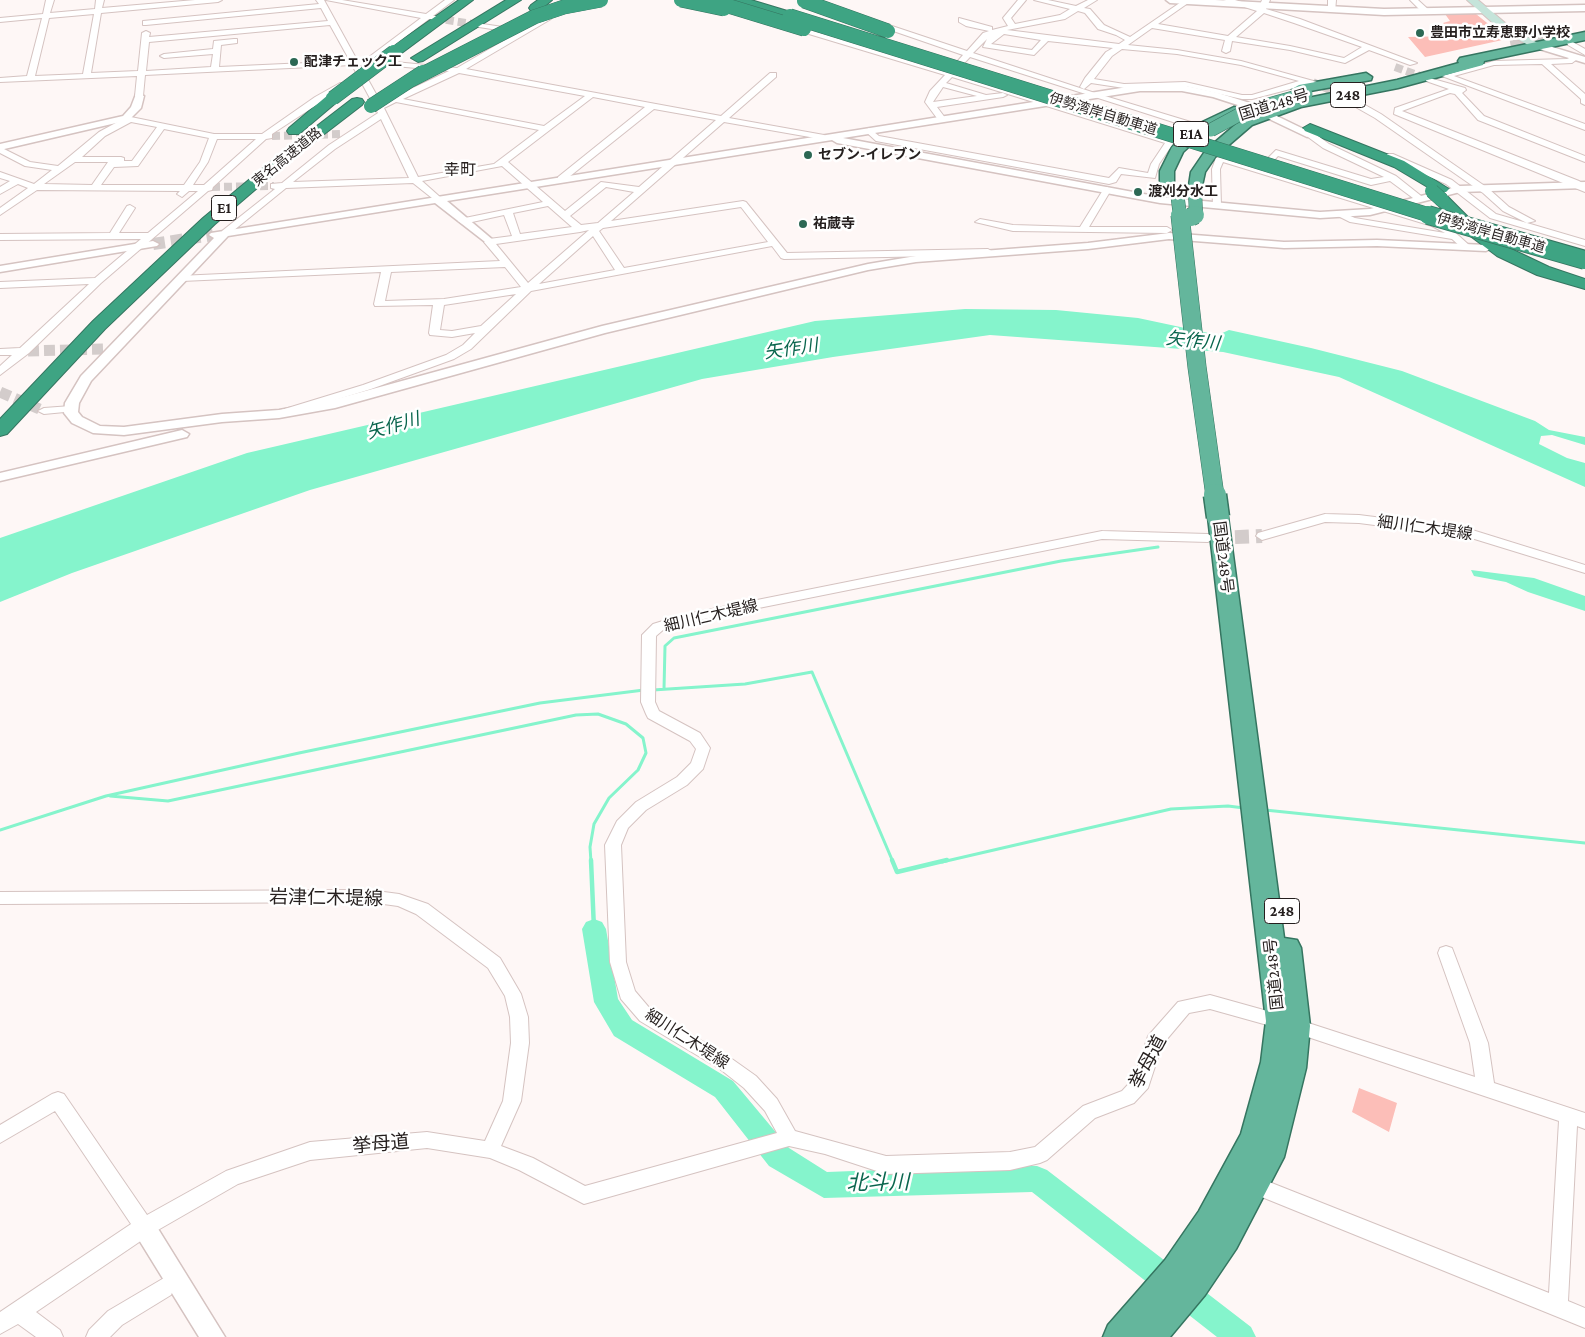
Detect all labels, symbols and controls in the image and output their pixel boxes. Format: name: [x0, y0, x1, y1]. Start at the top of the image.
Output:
place label: 豊田市立寿恵野小学校: [1430, 25, 1570, 41]
marker: 豊田市立寿恵野小学校: [1414, 27, 1426, 39]
place label: 配津チェック工: [304, 54, 402, 70]
marker: 配津チェック工: [288, 56, 300, 68]
road number: 248: [1330, 82, 1366, 108]
street label: 国道248号: [1237, 85, 1311, 125]
street label: 伊勢湾岸自動車道: [1047, 90, 1159, 138]
road number: E1A: [1174, 122, 1208, 146]
street label: 東名高速道路: [249, 124, 325, 190]
place label: セブン-イレブン: [818, 147, 921, 163]
marker: セブン-イレブン: [802, 149, 814, 161]
district label: 幸町: [444, 160, 476, 180]
place label: 渡刈分水工: [1148, 184, 1218, 200]
marker: 渡刈分水工: [1132, 186, 1144, 198]
road number: E1: [212, 196, 236, 220]
street label: 伊勢湾岸自動車道: [1435, 209, 1547, 257]
place label: 祐蔵寺: [813, 216, 855, 232]
marker: 祐蔵寺: [797, 218, 809, 230]
water label: 矢作川: [1165, 327, 1221, 355]
water label: 矢作川: [763, 335, 819, 363]
water label: 矢作川: [364, 408, 422, 444]
street label: 細川仁木堤線: [1376, 512, 1474, 544]
street label: 国道248号: [1209, 520, 1237, 594]
street label: 細川仁木堤線: [662, 596, 760, 636]
street label: 岩津仁木堤線: [269, 886, 383, 910]
road number: 248: [1264, 898, 1300, 924]
street label: 国道248号: [1261, 937, 1287, 1011]
street label: 細川仁木堤線: [642, 1005, 732, 1073]
street label: 挙母道: [1125, 1031, 1171, 1093]
street label: 挙母道: [352, 1130, 410, 1158]
water label: 北斗川: [846, 1170, 910, 1196]

